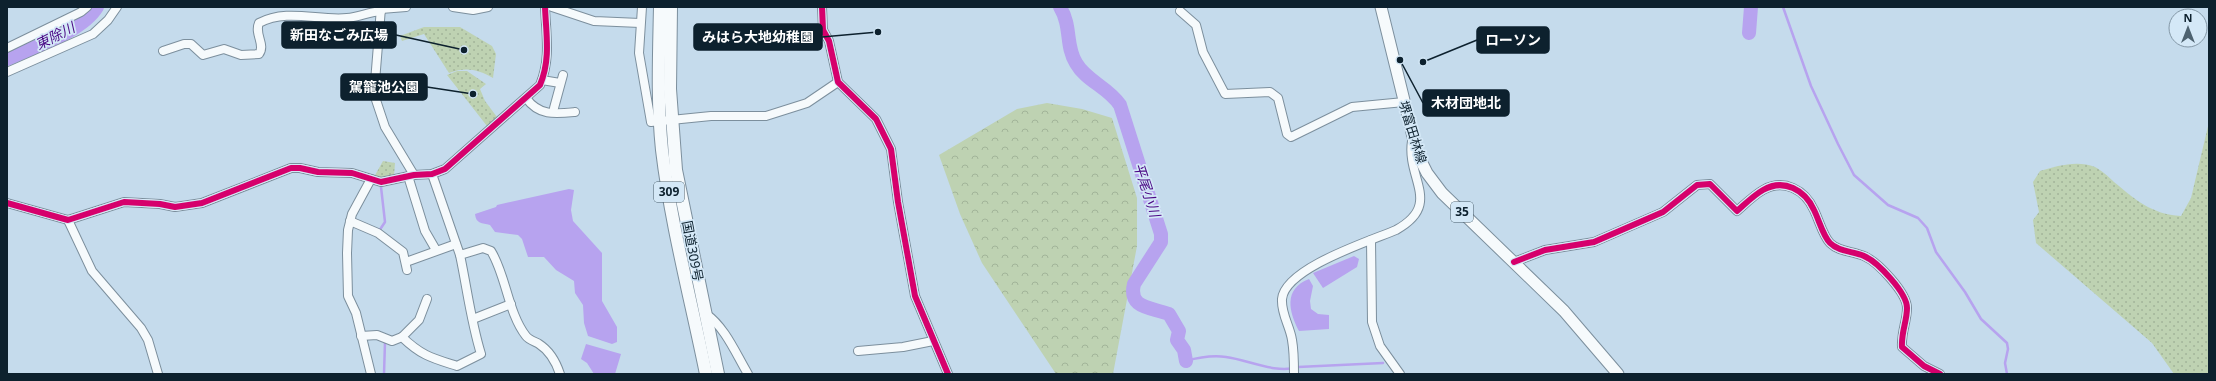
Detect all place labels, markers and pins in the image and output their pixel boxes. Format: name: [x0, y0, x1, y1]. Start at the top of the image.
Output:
callout: 新田なごみ広場: [282, 22, 396, 48]
callout: みはら大地幼稚園: [694, 24, 822, 50]
callout: ローソン: [1477, 27, 1549, 53]
callout: 駕籠池公園: [341, 74, 427, 100]
callout: 木材団地北: [1423, 90, 1509, 116]

